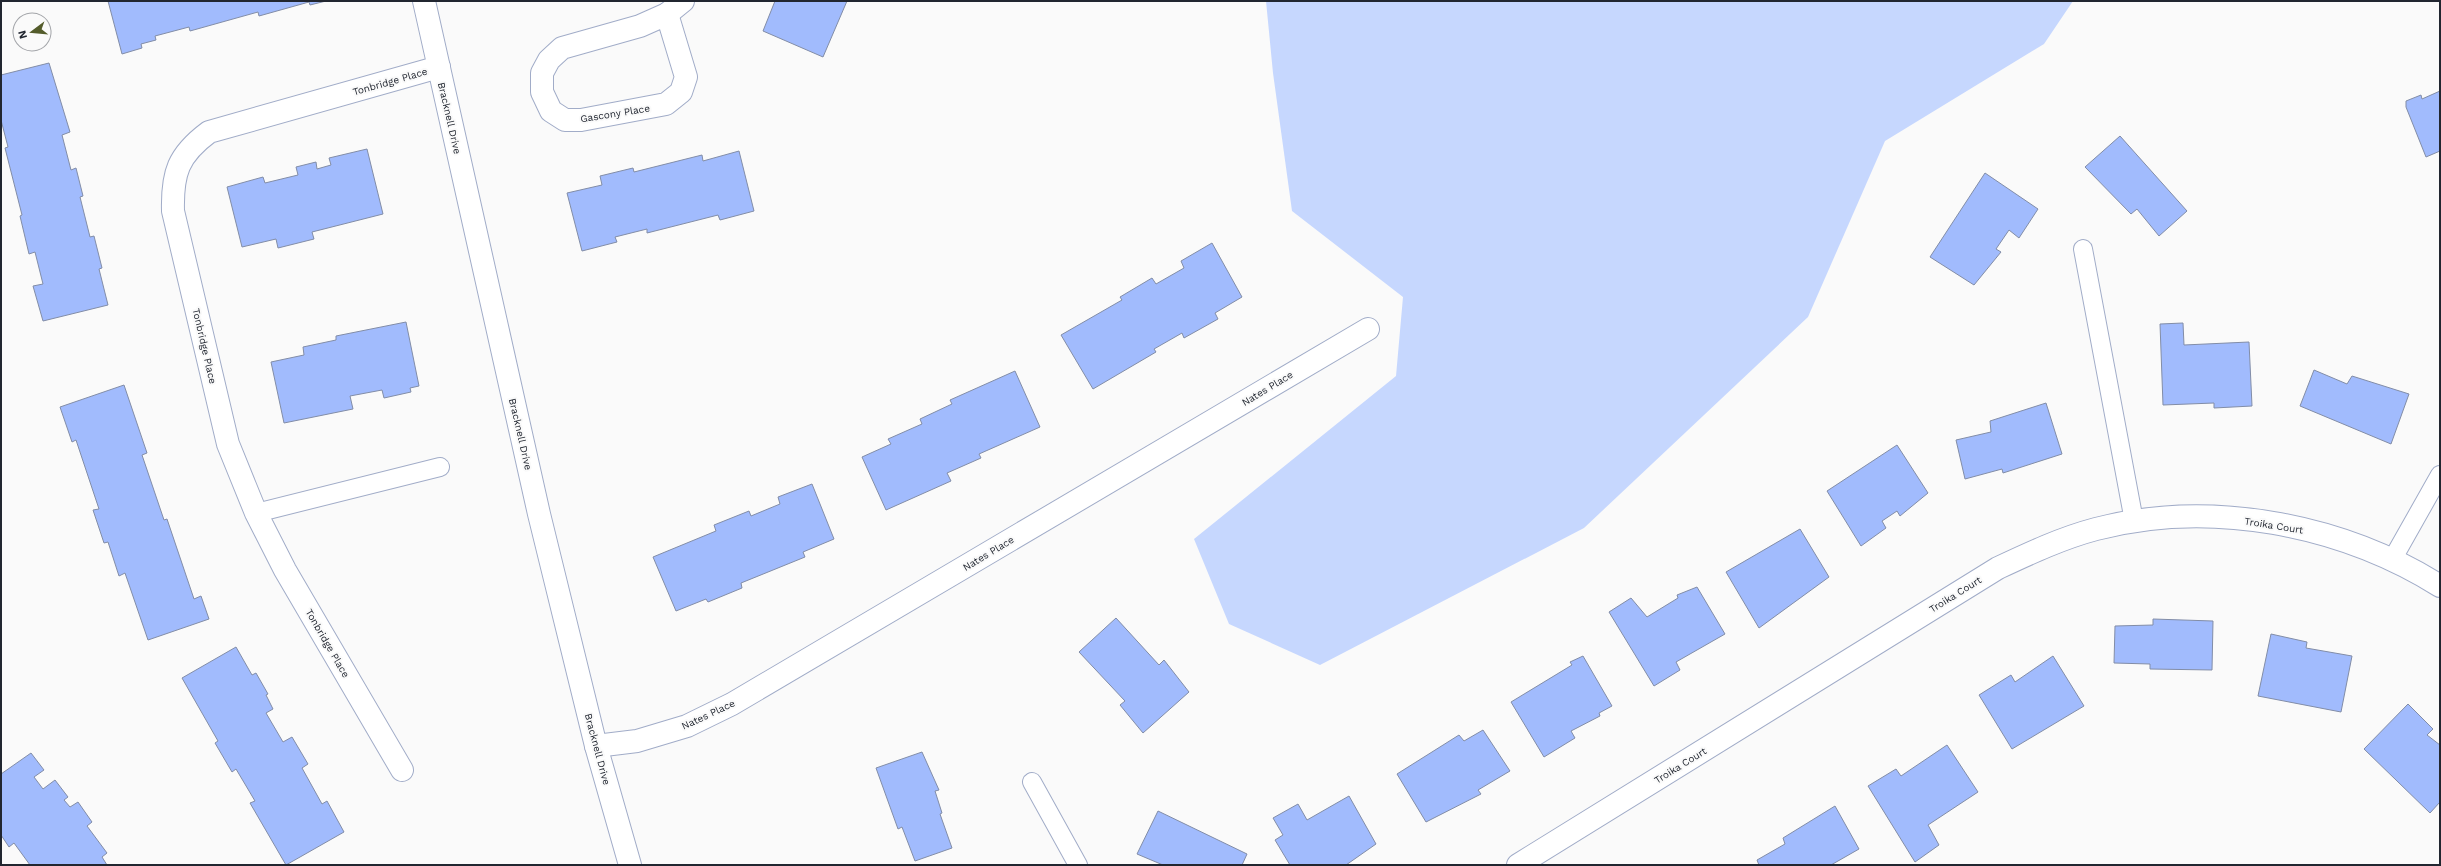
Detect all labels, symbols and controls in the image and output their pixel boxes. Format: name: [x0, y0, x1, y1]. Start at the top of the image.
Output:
north arrow: [12, 12, 52, 52]
text: N: [15, 29, 30, 40]
street label: Tonbridge Place: [352, 66, 429, 97]
street label: Bracknell Drive: [436, 81, 463, 155]
street label: Gascony Place: [579, 103, 651, 124]
street label: Tonbridge Place: [190, 307, 219, 385]
street label: Nates Place: [1240, 369, 1295, 408]
street label: Bracknell Drive: [507, 397, 534, 471]
street label: Troika Court: [2244, 515, 2305, 536]
street label: Nates Place: [961, 534, 1016, 573]
street label: Troika Court: [1927, 574, 1984, 615]
street label: Tonbridge Place: [304, 607, 352, 680]
street label: Nates Place: [680, 697, 737, 732]
street label: Bracknell Drive: [583, 712, 612, 786]
street label: Troika Court: [1652, 745, 1709, 786]

